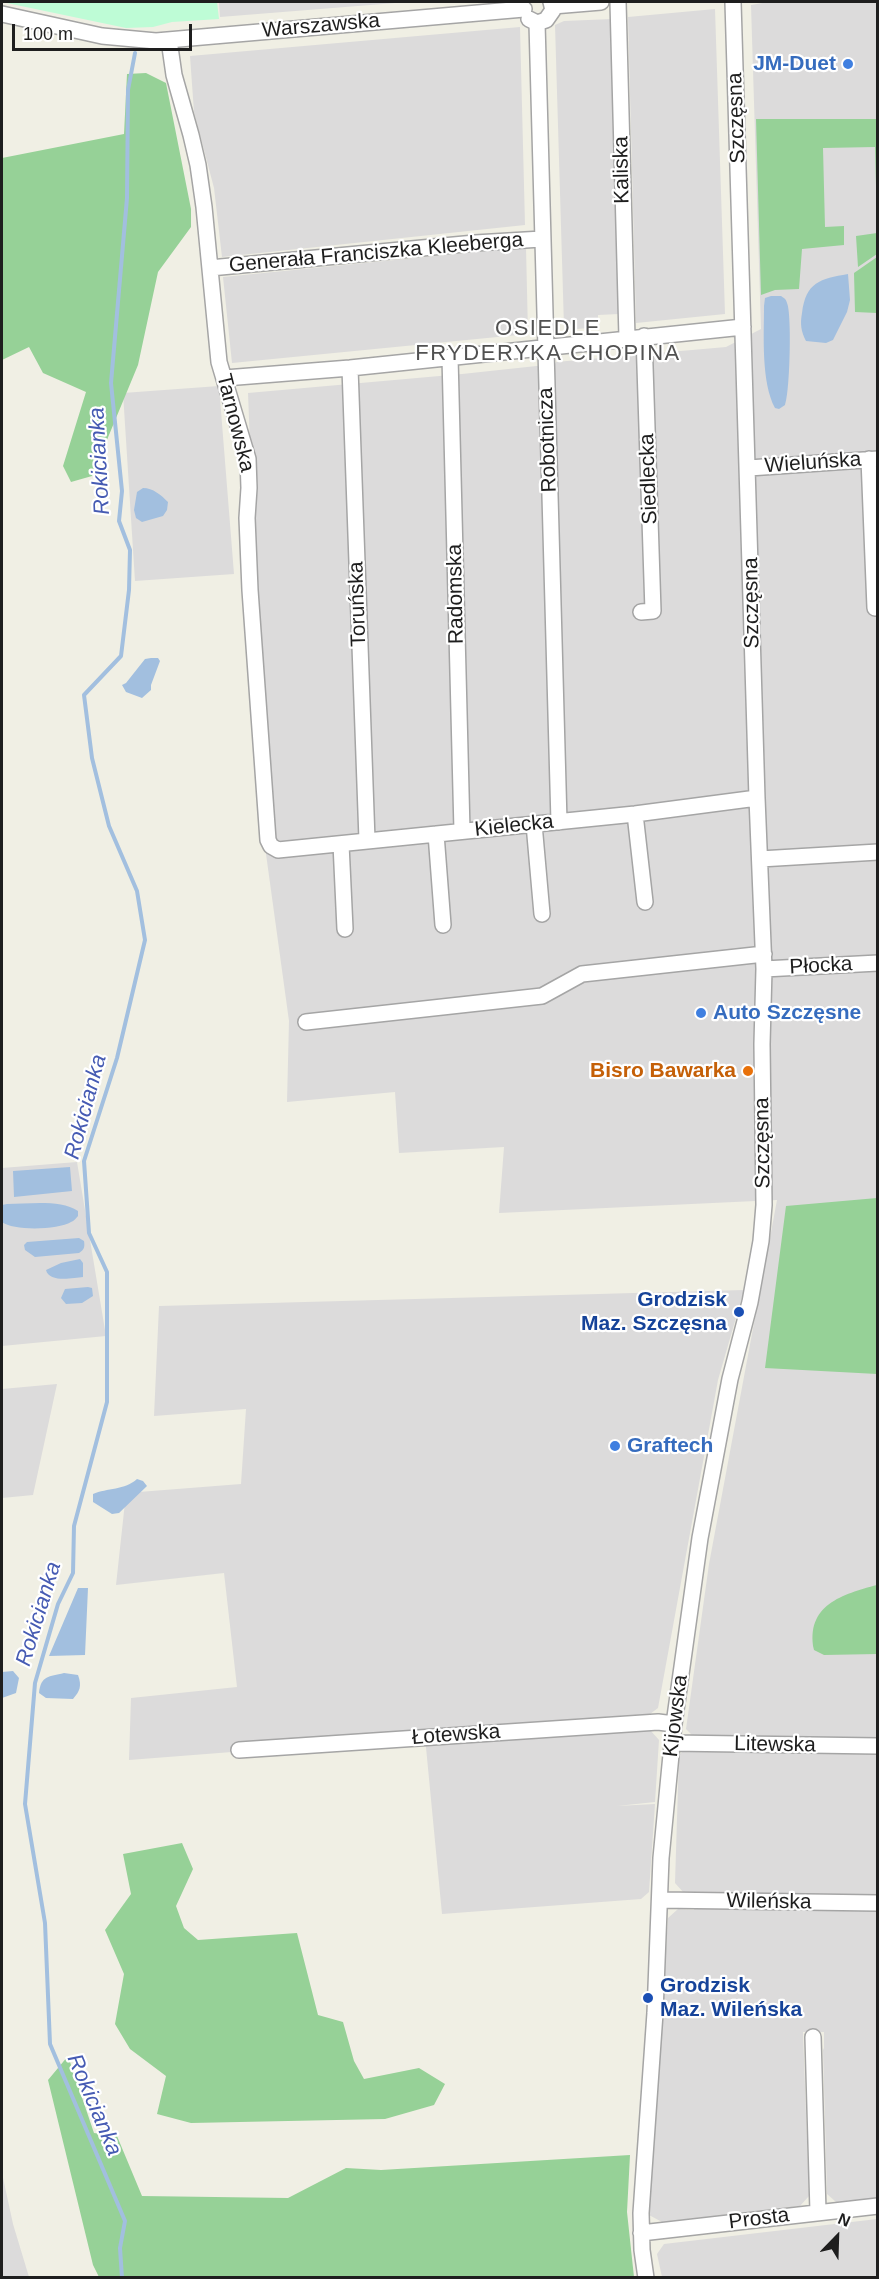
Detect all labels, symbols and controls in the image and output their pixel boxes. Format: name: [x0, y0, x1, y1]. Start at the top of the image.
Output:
street label: Warszawska: [261, 8, 381, 44]
scale bar: [15, 12, 195, 50]
text: 100 m: [23, 24, 73, 44]
place label: JM-Duet: [753, 51, 836, 77]
marker: JM-Duet: [841, 57, 855, 71]
street label: Szczęsna: [723, 72, 751, 164]
street label: Kaliska: [609, 136, 635, 204]
street label: Generała Franciszka Kleeberga: [228, 228, 524, 278]
district label: OSIEDLE FRYDERYKA CHOPINA: [415, 316, 681, 368]
street label: Tarnowska: [211, 371, 259, 475]
street label: Robotnicza: [534, 387, 562, 493]
water label: Rokicianka: [84, 407, 116, 515]
street label: Siedlecka: [635, 433, 663, 525]
street label: Wieluńska: [764, 447, 862, 479]
street label: Radomska: [443, 544, 469, 644]
street label: Szczęsna: [739, 557, 765, 649]
street label: Toruńska: [344, 561, 372, 647]
street label: Kielecka: [473, 809, 555, 843]
street label: Płocka: [789, 952, 853, 980]
place label: Auto Szczęsne: [713, 1000, 861, 1026]
marker: Auto Szczęsne: [694, 1006, 708, 1020]
water label: Rokicianka: [59, 1052, 113, 1162]
place label: Bisro Bawarka: [590, 1058, 736, 1084]
marker: Bisro Bawarka: [741, 1064, 755, 1078]
street label: Szczęsna: [750, 1097, 776, 1189]
place label: Grodzisk Maz. Szczęsna: [581, 1287, 727, 1337]
marker: Grodzisk Maz. Szczęsna: [732, 1305, 746, 1319]
place label: Graftech: [627, 1433, 713, 1459]
marker: Graftech: [608, 1439, 622, 1453]
water label: Rokicianka: [11, 1559, 67, 1669]
street label: Kijowska: [658, 1673, 694, 1759]
street label: Łotewska: [411, 1719, 501, 1751]
street label: Litewska: [734, 1732, 816, 1758]
street label: Wileńska: [726, 1889, 812, 1915]
place label: Grodzisk Maz. Wileńska: [660, 1973, 802, 2023]
marker: Grodzisk Maz. Wileńska: [641, 1991, 655, 2005]
water label: Rokicianka: [61, 2050, 127, 2160]
street label: Prosta: [727, 2203, 791, 2235]
north arrow: [807, 2207, 867, 2267]
text: N: [836, 2210, 853, 2230]

